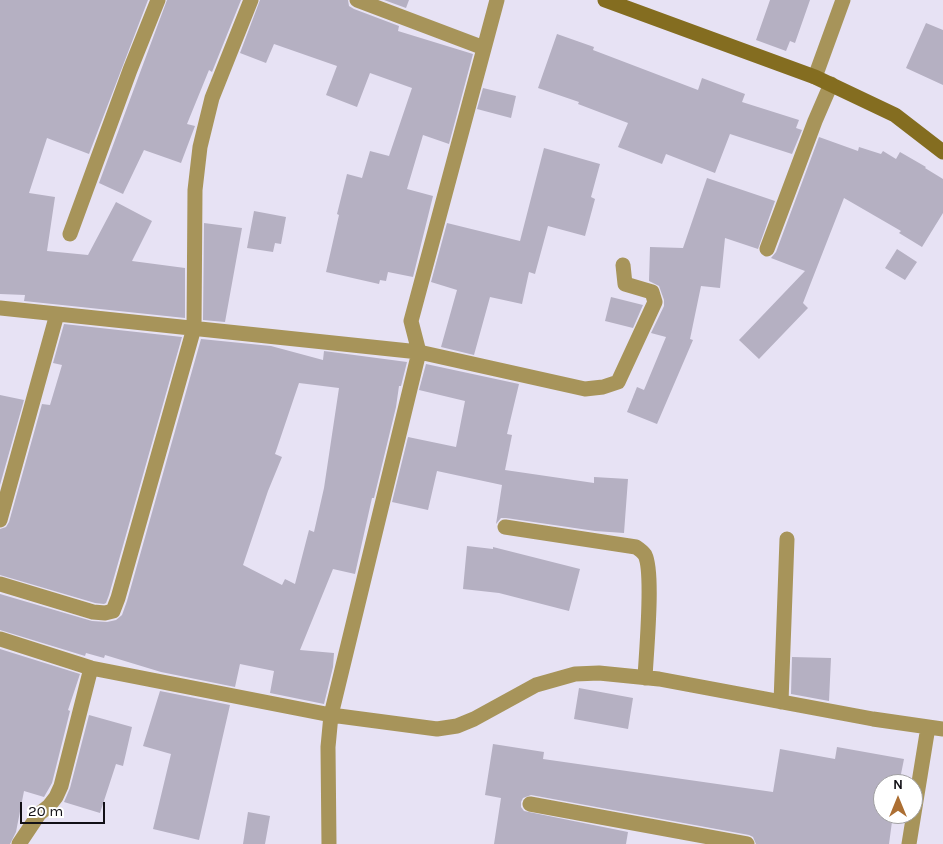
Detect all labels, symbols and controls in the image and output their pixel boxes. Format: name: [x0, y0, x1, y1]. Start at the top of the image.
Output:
north arrow: [873, 774, 923, 824]
text: N: [893, 776, 903, 793]
scale bar: [22, 792, 108, 824]
text: 20 m: [28, 802, 63, 820]

